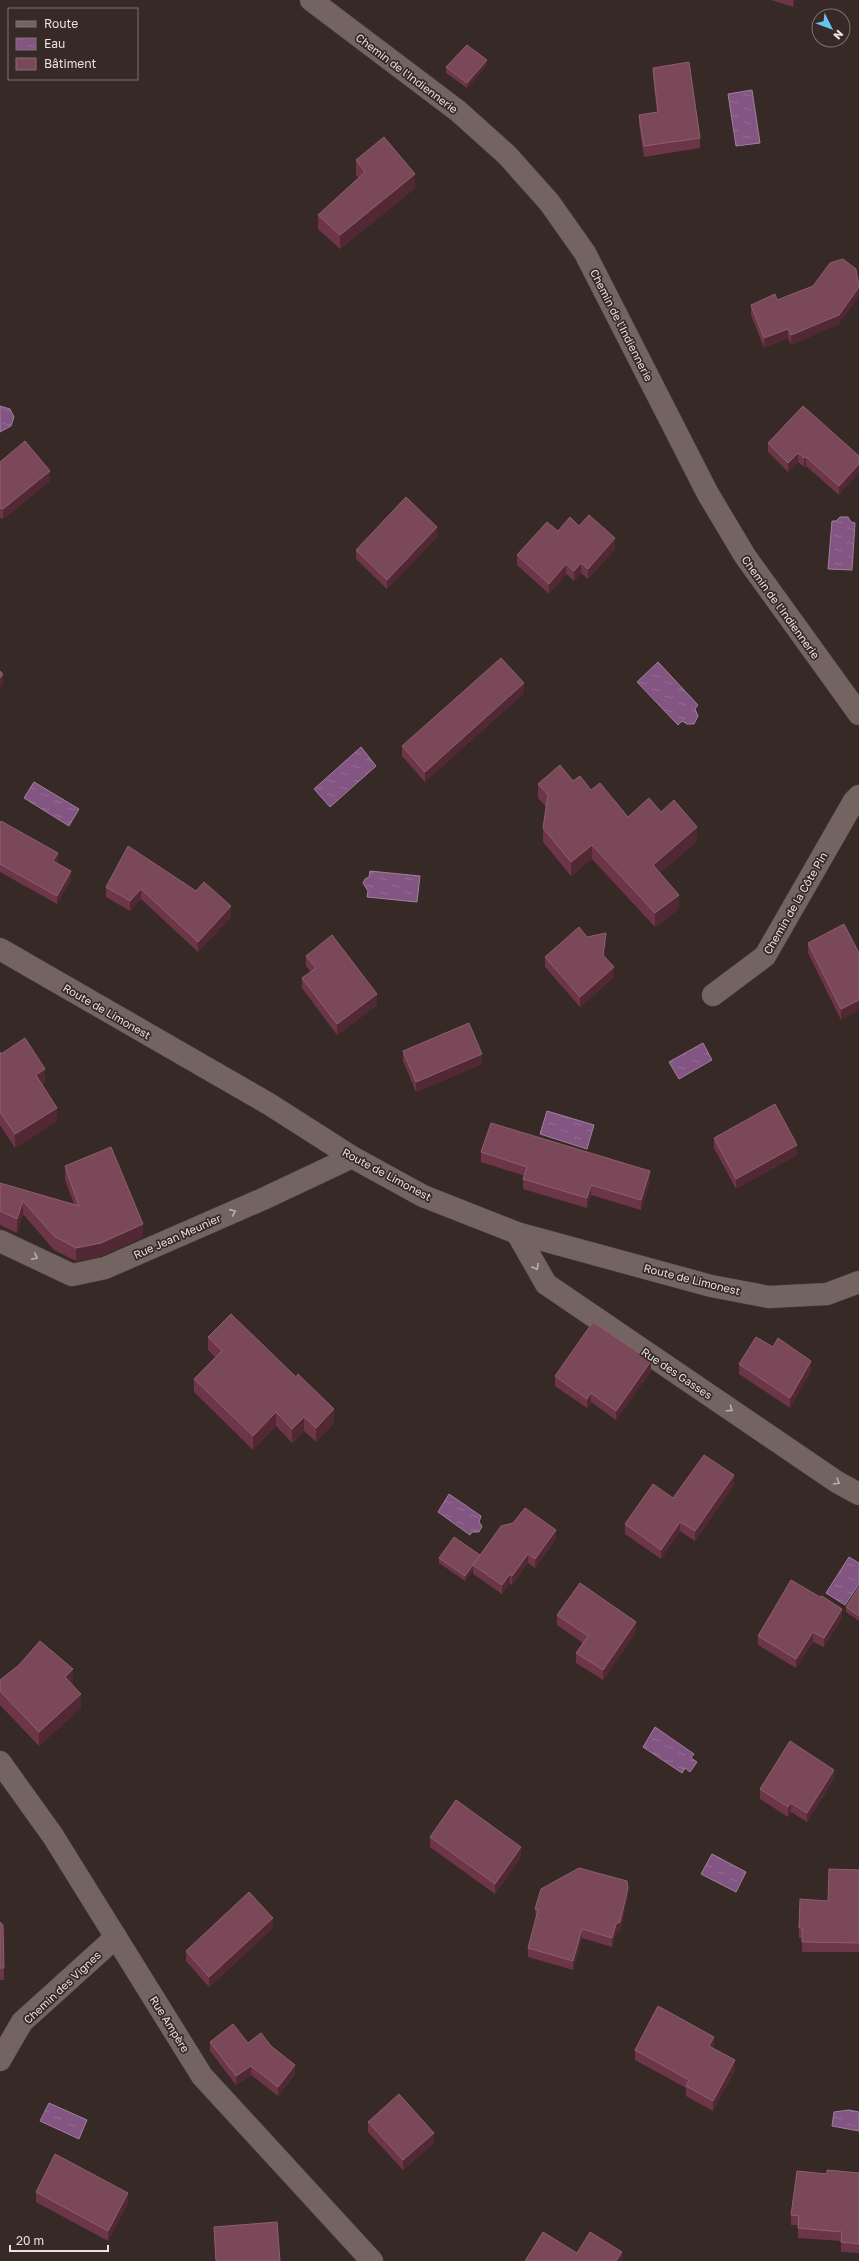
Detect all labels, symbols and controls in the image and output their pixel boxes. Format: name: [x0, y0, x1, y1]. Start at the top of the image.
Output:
legend: [8, 8, 138, 80]
north arrow: [811, 8, 851, 48]
text: Route: [44, 16, 78, 31]
text: N: [831, 28, 846, 42]
street label: Chemin de l'Indiennerie: [354, 30, 460, 116]
text: Eau: [44, 36, 65, 51]
text: Bâtiment: [44, 56, 97, 71]
street label: Chemin de l'Indiennerie: [588, 267, 656, 383]
street label: Chemin de l'Indiennerie: [739, 553, 823, 661]
street label: Chemin de la Côte Pin: [760, 850, 830, 956]
street label: Route de Limonest: [61, 981, 153, 1041]
street label: Route de Limonest: [340, 1145, 434, 1203]
one-way arrow: [229, 1209, 236, 1217]
street label: Rue Jean Meunier: [131, 1211, 223, 1261]
one-way arrow: [31, 1252, 39, 1260]
street label: Route de Limonest: [642, 1261, 742, 1297]
one-way arrow: [532, 1263, 539, 1270]
street label: Rue des Gasses: [639, 1345, 715, 1402]
one-way arrow: [725, 1404, 732, 1411]
one-way arrow: [833, 1477, 840, 1484]
street label: Chemin des Vignes: [21, 1948, 103, 2026]
street label: Rue Ampère: [148, 1993, 192, 2055]
scale bar: [10, 2227, 108, 2253]
text: 20 m: [16, 2233, 44, 2248]

